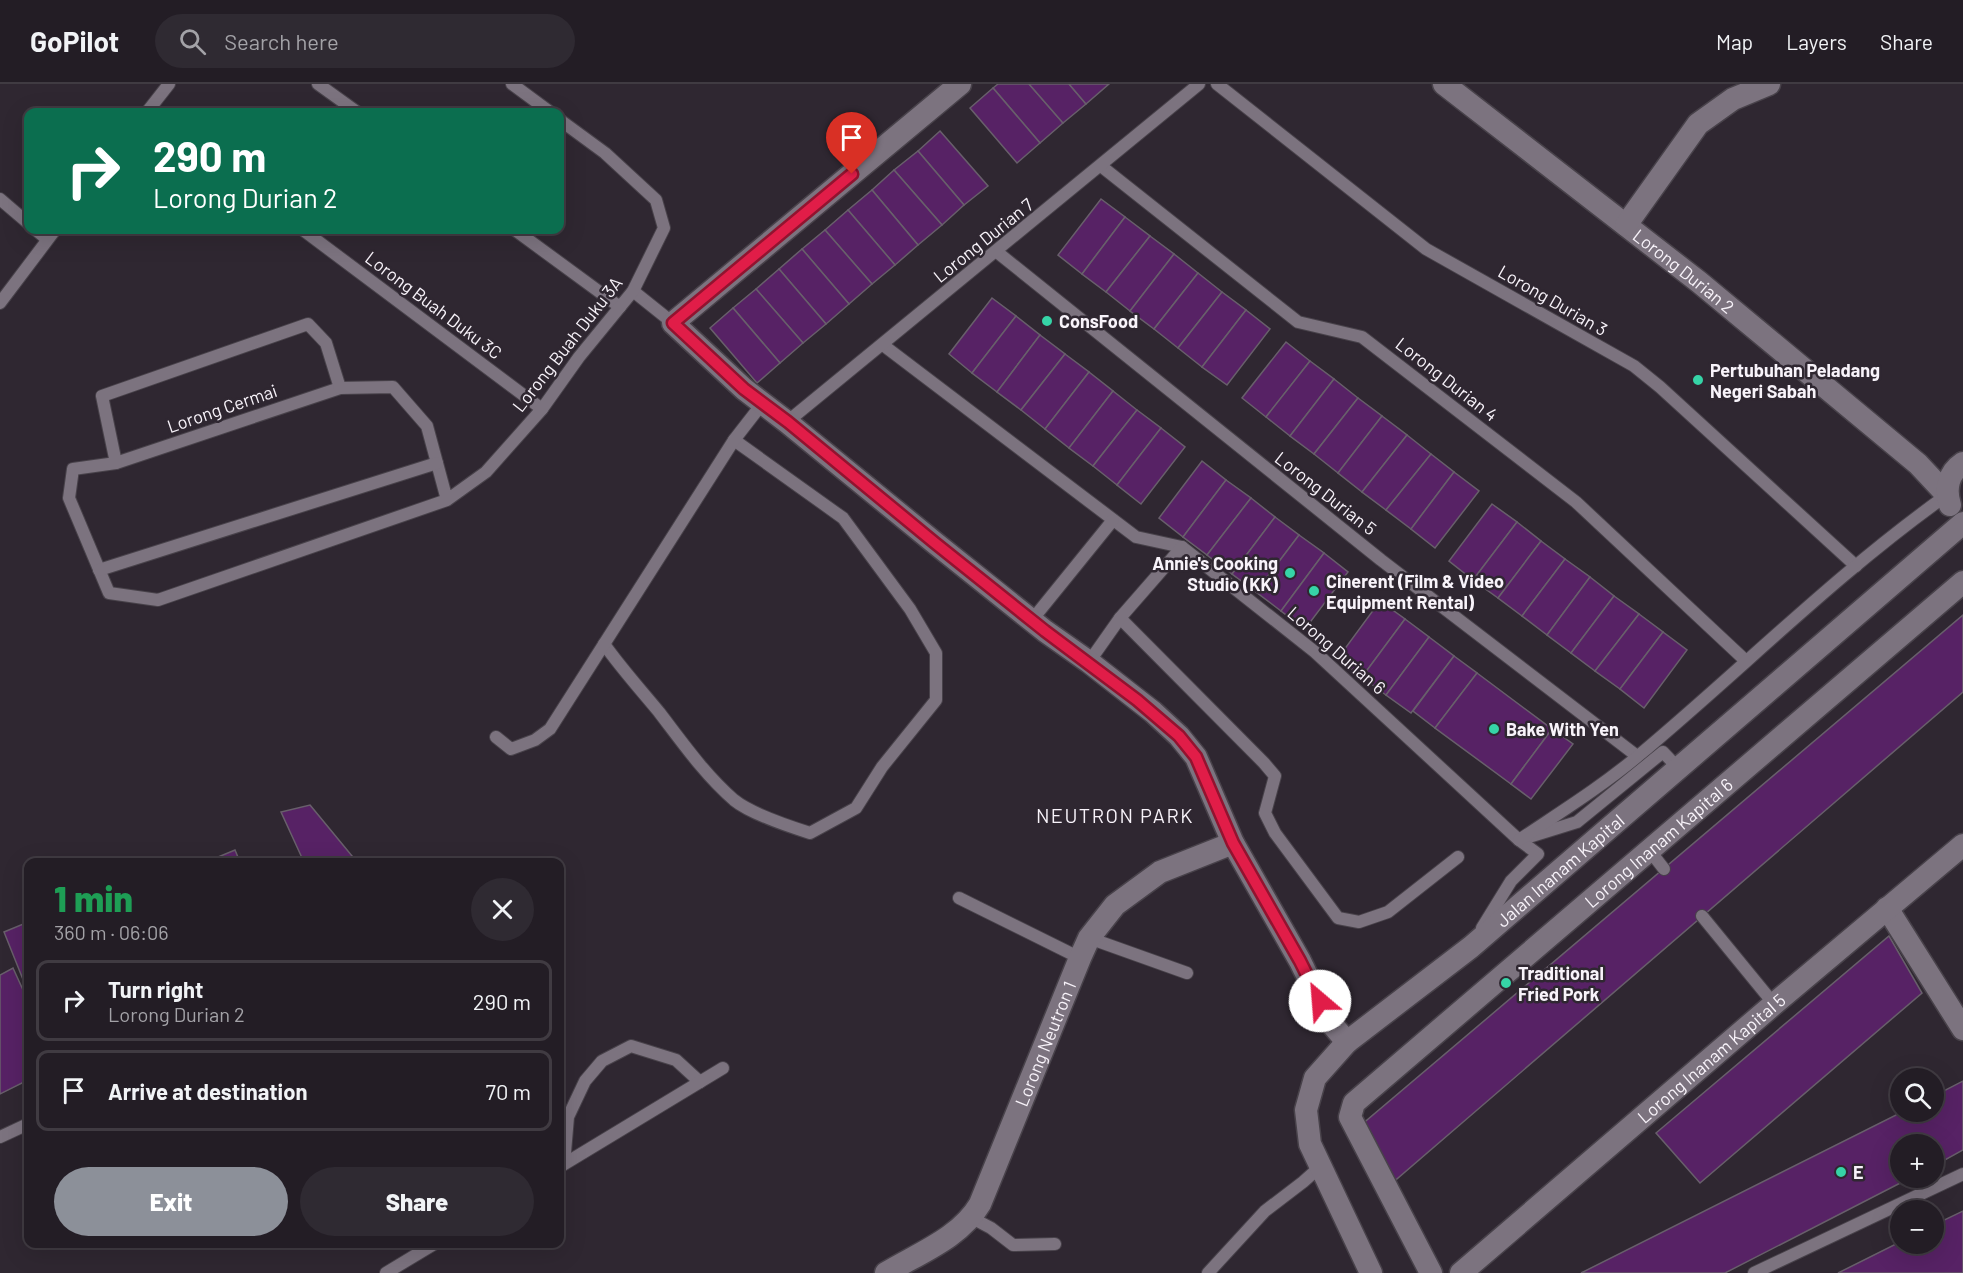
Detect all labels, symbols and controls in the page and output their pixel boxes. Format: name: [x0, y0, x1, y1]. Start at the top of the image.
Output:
search box: [155, 14, 575, 68]
text: GoPilot: [30, 24, 119, 58]
icon: search: [176, 25, 209, 58]
text: Search here: [224, 28, 339, 54]
text: Map: [1716, 29, 1753, 54]
text: Layers: [1786, 29, 1847, 54]
text: Share: [1880, 29, 1933, 54]
pin: [826, 112, 877, 174]
icon: arrive: [835, 121, 868, 154]
text: 290 m: [153, 130, 266, 180]
icon: right: [54, 132, 132, 210]
text: Lorong Durian 2: [153, 181, 338, 213]
street label: Lorong Durian 7: [929, 193, 1038, 287]
street label: Lorong Durian 2: [1629, 224, 1739, 318]
street label: Lorong Buah Duku 3C: [361, 246, 507, 364]
street label: Lorong Durian 3: [1494, 260, 1612, 340]
street label: Lorong Buah Duku 3A: [507, 272, 627, 416]
place label: ConsFood: [1059, 310, 1138, 332]
marker: ConsFood: [1040, 314, 1054, 328]
street label: Lorong Durian 4: [1392, 332, 1502, 426]
place label: Pertubuhan Peladang Negeri Sabah: [1710, 359, 1880, 402]
marker: Pertubuhan Peladang Negeri Sabah: [1691, 373, 1705, 387]
street label: Lorong Cermai: [164, 379, 280, 437]
street label: Lorong Durian 5: [1271, 447, 1381, 539]
place label: Annie's Cooking Studio (KK): [1152, 552, 1279, 595]
marker: Annie's Cooking Studio (KK): [1283, 566, 1297, 580]
place label: Cinerent (Film & Video Equipment Rental): [1326, 570, 1504, 613]
marker: Cinerent (Film & Video Equipment Rental): [1307, 584, 1321, 598]
street label: Lorong Durian 6: [1283, 601, 1391, 699]
place label: Bake With Yen: [1506, 718, 1619, 740]
marker: Bake With Yen: [1487, 722, 1501, 736]
street label: Lorong Inanam Kapital 6: [1580, 773, 1737, 912]
district label: NEUTRON PARK: [1036, 803, 1194, 827]
street label: Jalan Inanam Kapital: [1491, 809, 1628, 931]
text: 1 min: [54, 876, 133, 919]
button: close: [471, 878, 534, 941]
text: 360 m · 06:06: [54, 920, 169, 944]
place label: Traditional Fried Pork: [1518, 962, 1604, 1005]
position arrow: [1288, 969, 1352, 1033]
text: Turn right: [108, 976, 203, 1002]
marker: Traditional Fried Pork: [1499, 976, 1513, 990]
street label: Lorong Neutron 1: [1010, 978, 1080, 1110]
icon: right: [57, 984, 90, 1017]
text: 290 m: [473, 988, 531, 1014]
street label: Lorong Inanam Kapital 5: [1633, 988, 1790, 1127]
text: Lorong Durian 2: [108, 1002, 245, 1026]
map controls: [1890, 1068, 1944, 1254]
button: search: [1890, 1068, 1944, 1122]
icon: arrive: [57, 1074, 90, 1107]
text: Arrive at destination: [108, 1078, 307, 1104]
text: 70 m: [486, 1078, 531, 1104]
button: +: [1890, 1134, 1944, 1188]
place label: E: [1853, 1161, 1864, 1183]
marker: E: [1834, 1165, 1848, 1179]
button: Exit: [54, 1167, 288, 1236]
button: Share: [300, 1167, 534, 1236]
button: −: [1890, 1200, 1944, 1254]

